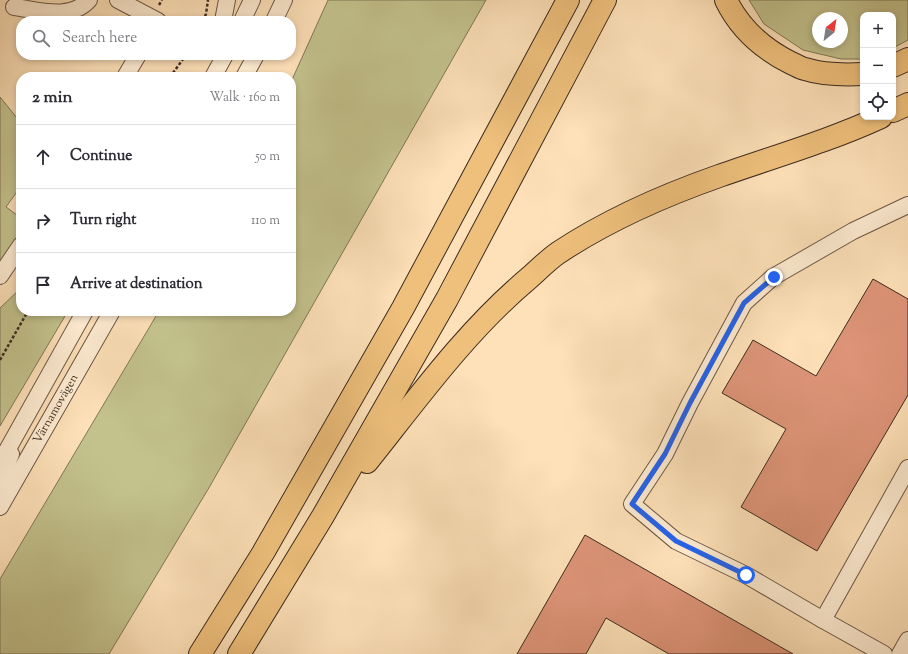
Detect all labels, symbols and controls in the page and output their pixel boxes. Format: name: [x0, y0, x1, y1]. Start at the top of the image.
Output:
north arrow: [812, 12, 848, 48]
map controls: [860, 12, 896, 120]
button: +: [860, 12, 896, 48]
search box: [16, 16, 296, 60]
icon: search: [30, 27, 52, 49]
text: Search here: [62, 28, 137, 49]
button: −: [860, 48, 896, 84]
button: locate: [860, 84, 896, 120]
text: 2 min: [32, 86, 73, 110]
text: Walk · 160 m: [209, 89, 280, 107]
icon: ahead: [32, 146, 54, 168]
text: Continue: [70, 146, 132, 167]
text: 50 m: [255, 148, 280, 166]
icon: right: [32, 210, 54, 232]
text: Turn right: [70, 210, 136, 231]
text: 110 m: [251, 212, 280, 230]
route end: [765, 268, 783, 286]
icon: arrive: [32, 274, 54, 296]
text: Arrive at destination: [70, 274, 203, 295]
street label: Värnamovägen: [29, 371, 83, 447]
route start: [737, 566, 755, 584]

